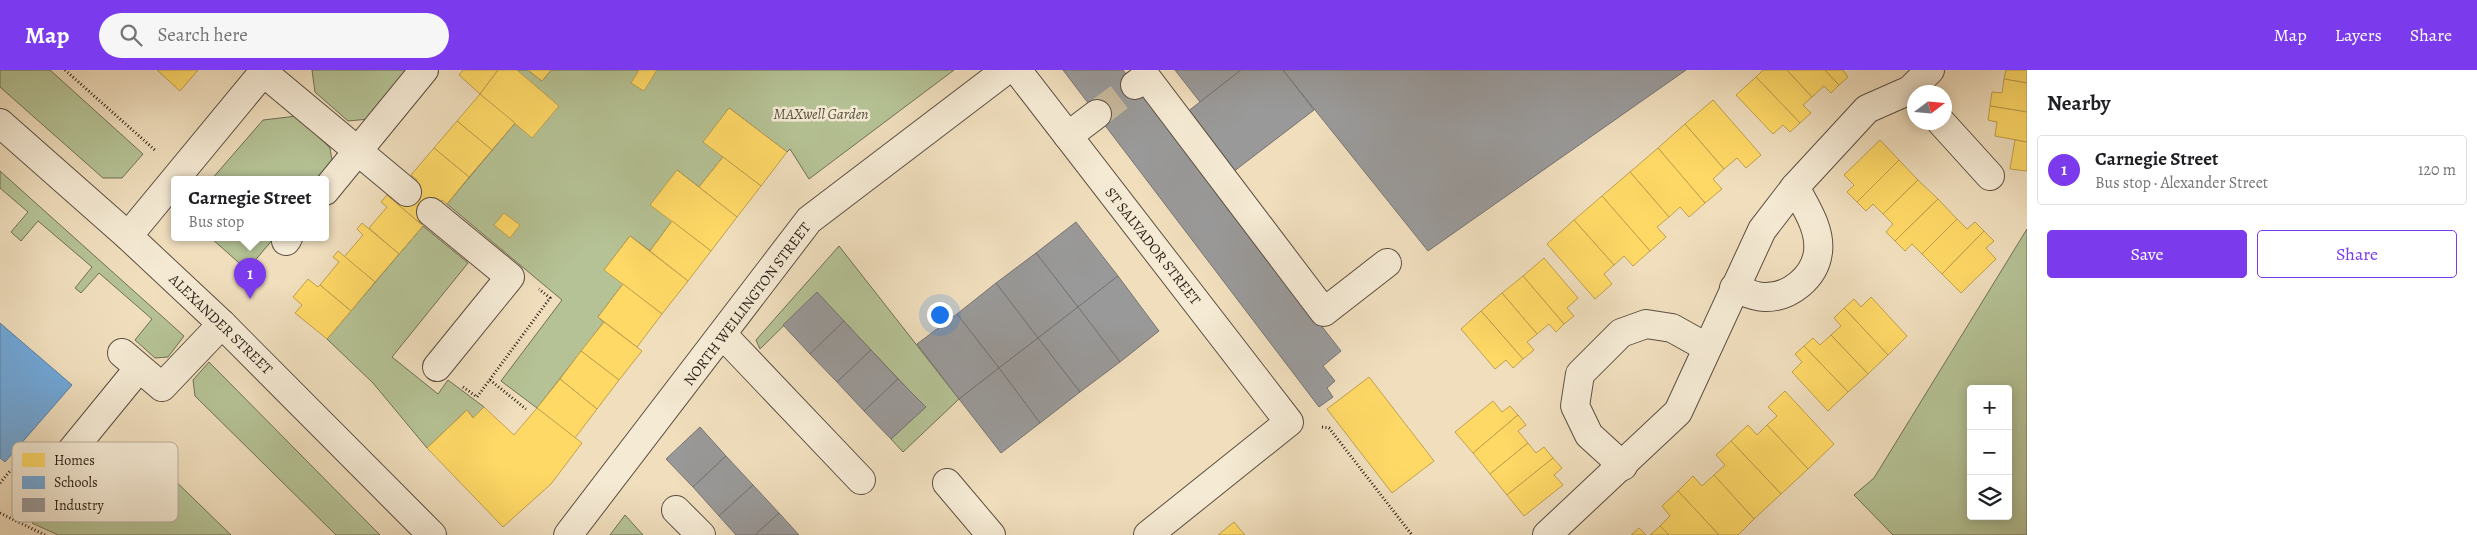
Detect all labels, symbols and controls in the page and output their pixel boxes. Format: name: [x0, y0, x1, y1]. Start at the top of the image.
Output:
search box: [99, 13, 449, 58]
text: Map: [25, 19, 69, 51]
icon: search: [117, 21, 145, 49]
text: Search here: [157, 22, 248, 48]
text: Map: [2274, 23, 2307, 47]
text: Layers: [2335, 23, 2382, 47]
text: Share: [2410, 23, 2452, 47]
north arrow: [1907, 85, 1952, 130]
text: Nearby: [2047, 89, 2110, 117]
park label: MAXwell Garden: [773, 104, 869, 124]
text: Carnegie Street: [2095, 146, 2218, 172]
text: 1: [2061, 159, 2067, 181]
text: 120 m: [2418, 159, 2456, 181]
text: Bus stop · Alexander Street: [2095, 172, 2268, 194]
popup: [171, 176, 329, 241]
street label: ST SALVADOR STREET: [1101, 183, 1206, 310]
text: Carnegie Street: [188, 185, 312, 211]
text: Bus stop: [188, 211, 244, 233]
street label: NORTH WELLINGTON STREET: [679, 218, 816, 390]
button: Save: [2047, 230, 2247, 278]
button: Share: [2257, 230, 2457, 278]
pin: 1: [234, 258, 266, 299]
street label: ALEXANDER STREET: [164, 269, 278, 379]
your location: [927, 302, 953, 328]
map controls: [1967, 385, 2012, 520]
button: +: [1967, 385, 2012, 430]
button: −: [1967, 430, 2012, 475]
legend: [12, 442, 178, 522]
text: Homes: [54, 451, 95, 470]
text: Schools: [54, 473, 98, 492]
button: layers: [1967, 475, 2012, 520]
text: Industry: [54, 496, 104, 515]

